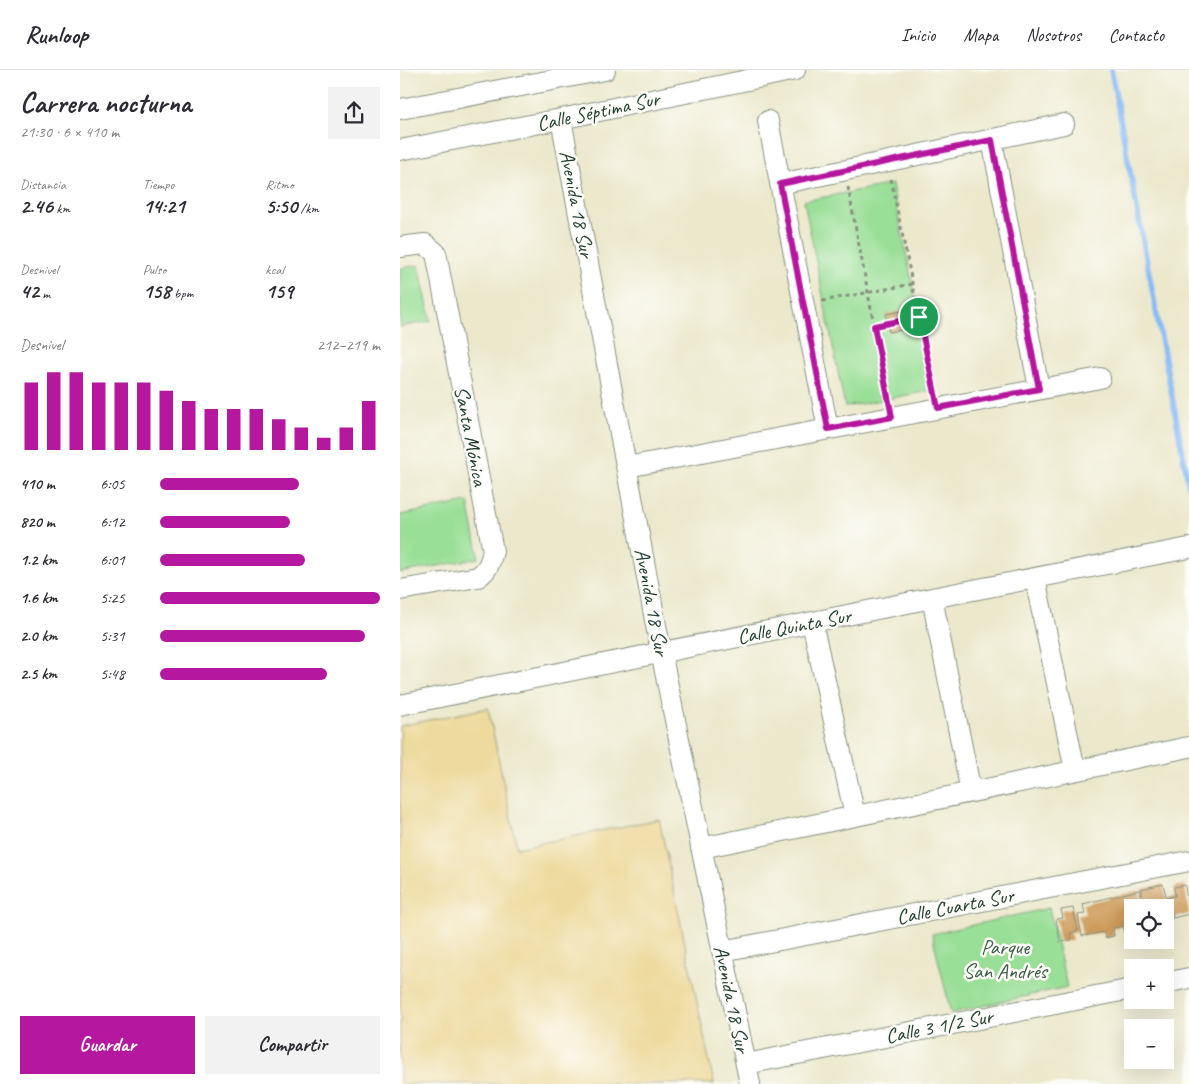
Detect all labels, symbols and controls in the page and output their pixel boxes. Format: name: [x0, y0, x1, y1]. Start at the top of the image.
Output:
text: Runloop: [25, 20, 88, 50]
text: Inicio: [901, 24, 935, 46]
text: Mapa: [963, 24, 998, 46]
text: Nosotros: [1026, 24, 1081, 46]
text: Contacto: [1109, 24, 1164, 46]
text: Carrera nocturna: [20, 85, 191, 120]
street label: Calle Séptima Sur: [534, 85, 664, 137]
button: share: [328, 87, 380, 139]
text: 21:30 · 6 × 410 m: [20, 122, 119, 142]
street label: Avenida 18 Sur: [554, 148, 601, 262]
text: Distancia: [20, 176, 66, 193]
text: Tiempo: [143, 176, 174, 193]
text: Ritmo: [265, 176, 294, 193]
text: 2.46: [20, 193, 53, 219]
text: 14:21: [143, 193, 185, 219]
text: 5:50: [265, 193, 297, 219]
text: km: [53, 200, 70, 217]
text: /km: [297, 200, 319, 217]
text: Desnivel: [20, 261, 58, 278]
text: Pulso: [143, 261, 166, 278]
text: kcal: [265, 261, 284, 278]
text: 42: [20, 278, 39, 304]
text: 158: [143, 278, 171, 304]
text: 159: [265, 278, 293, 304]
text: m: [39, 285, 50, 302]
text: bpm: [171, 285, 193, 302]
pin: [898, 296, 940, 338]
icon: arrive: [905, 303, 933, 331]
text: Desnivel: [20, 335, 63, 355]
text: 212–219 m: [317, 335, 380, 355]
street label: Santa Mónica: [449, 384, 494, 489]
text: 410 m: [20, 474, 55, 494]
text: 6:05: [100, 474, 125, 494]
text: 820 m: [20, 512, 55, 532]
text: 6:12: [100, 512, 125, 532]
street label: Avenida 18 Sur: [629, 546, 676, 660]
text: 1.2 km: [20, 550, 57, 570]
text: 6:01: [100, 550, 125, 570]
text: 1.6 km: [20, 588, 58, 608]
text: 5:25: [100, 588, 125, 608]
street label: Calle Quinta Sur: [735, 602, 855, 650]
text: 2.0 km: [20, 626, 57, 646]
text: 5:31: [100, 626, 125, 646]
text: 2.5 km: [20, 664, 57, 684]
text: 5:48: [100, 664, 125, 684]
street label: Calle Cuarta Sur: [894, 882, 1017, 930]
map controls: [1124, 899, 1174, 1069]
button: locate: [1124, 899, 1174, 949]
park label: Parque San Andrés: [963, 934, 1049, 984]
street label: Avenida 18 Sur: [708, 943, 757, 1057]
button: +: [1124, 959, 1174, 1009]
street label: Calle 3 1/2 Sur: [883, 1002, 997, 1049]
button: Guardar: [20, 1016, 195, 1074]
button: Compartir: [205, 1016, 380, 1074]
button: −: [1124, 1019, 1174, 1069]

